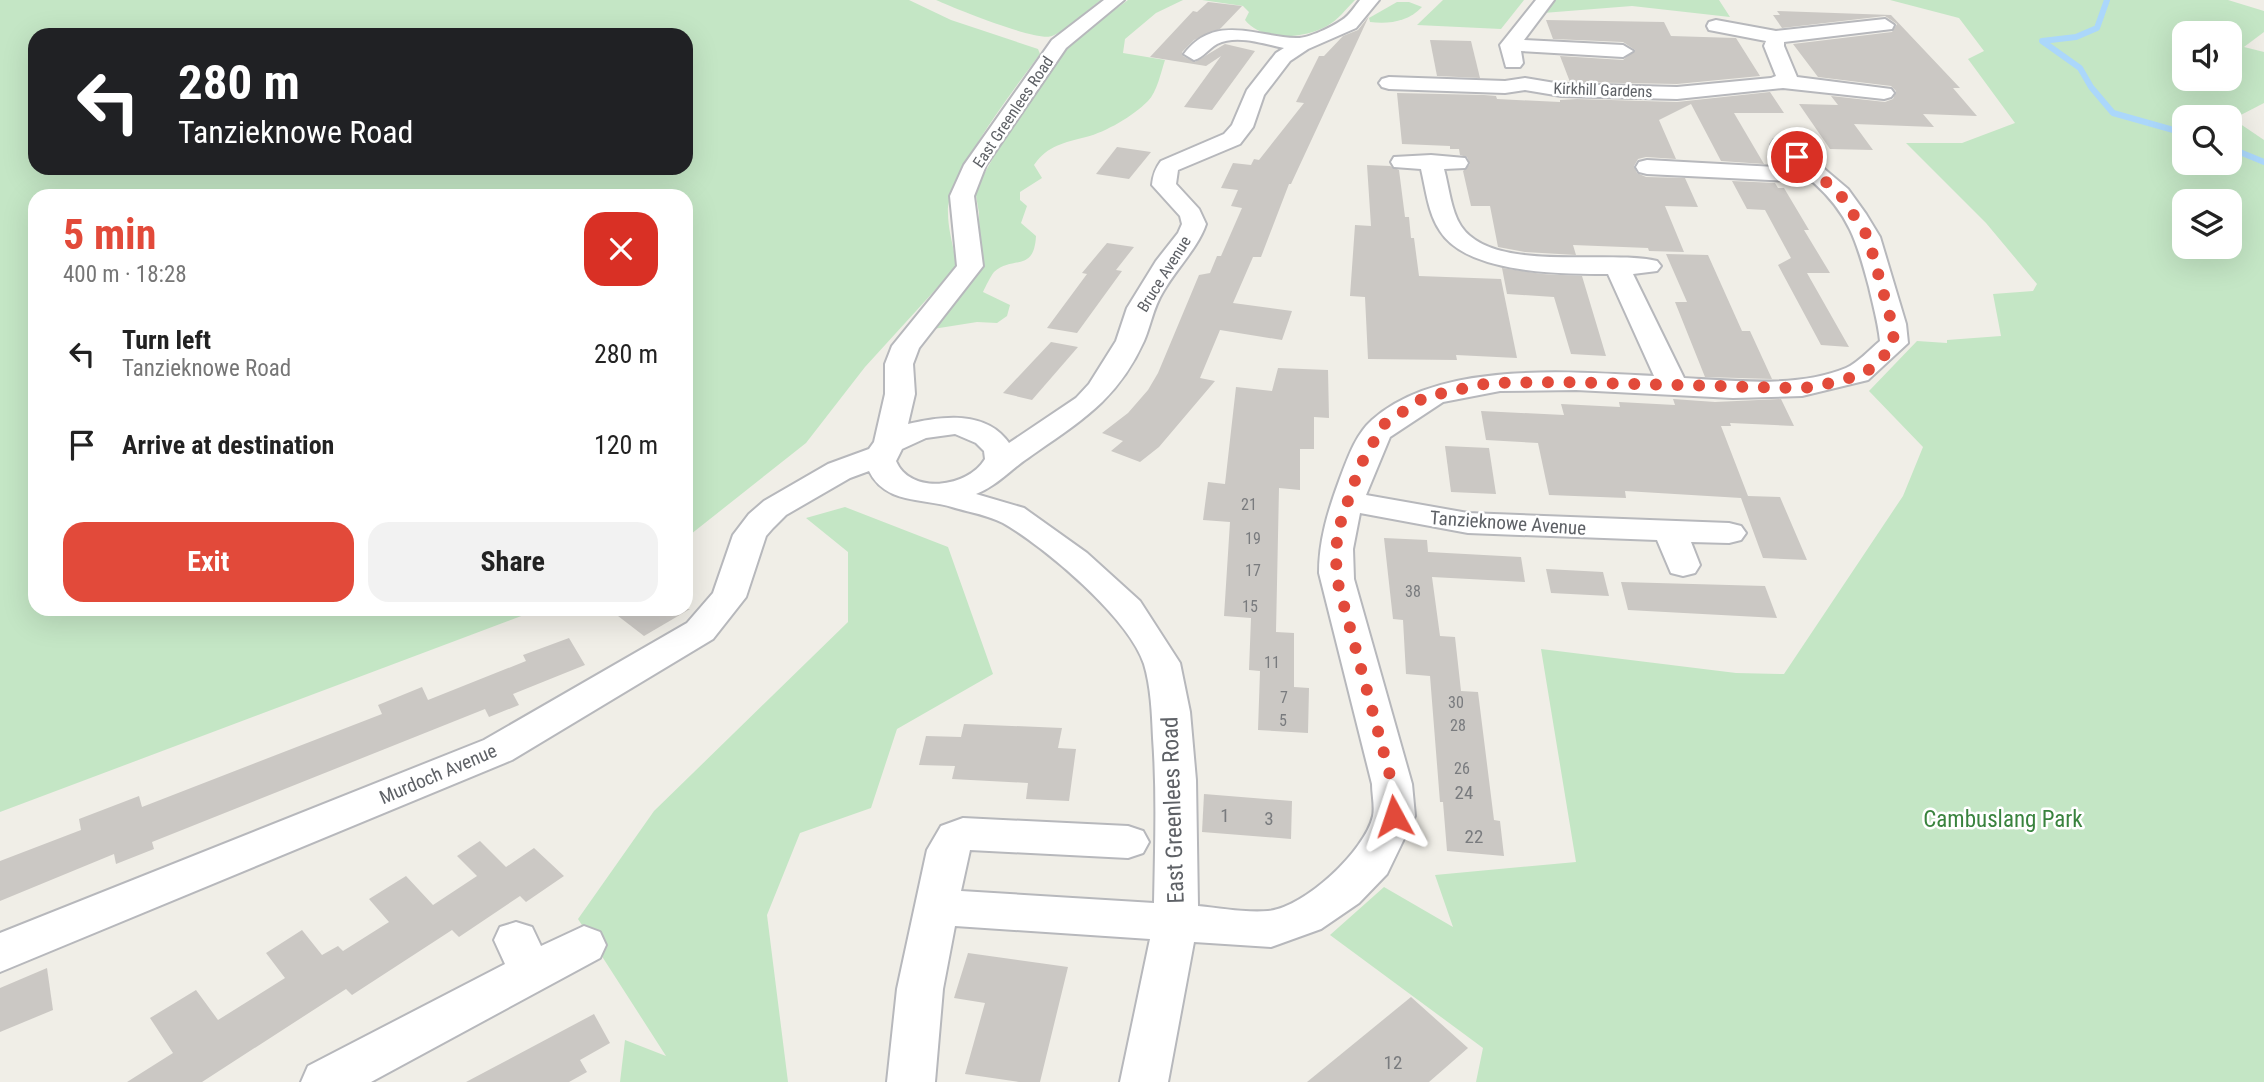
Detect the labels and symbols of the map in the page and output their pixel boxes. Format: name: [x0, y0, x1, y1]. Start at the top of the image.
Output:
street label: East Greenlees Road: [969, 53, 1057, 171]
street label: Kirkhill Gardens: [1553, 79, 1653, 101]
pin: [1767, 127, 1827, 187]
street label: Bruce Avenue: [1133, 233, 1195, 315]
house number: 21: [1241, 495, 1257, 514]
street label: Tanzieknowe Avenue: [1429, 506, 1587, 540]
house number: 19: [1245, 529, 1261, 548]
house number: 17: [1245, 561, 1261, 580]
house number: 38: [1405, 582, 1421, 601]
house number: 15: [1242, 597, 1258, 616]
house number: 11: [1264, 653, 1280, 672]
house number: 7: [1280, 688, 1288, 707]
house number: 30: [1448, 693, 1464, 712]
house number: 5: [1279, 711, 1287, 730]
street label: East Greenlees Road: [1156, 716, 1190, 904]
house number: 28: [1450, 716, 1466, 735]
street label: Murdoch Avenue: [376, 739, 500, 809]
house number: 26: [1454, 759, 1470, 778]
position arrow: [1357, 779, 1431, 853]
house number: 24: [1455, 781, 1473, 804]
house number: 1: [1220, 804, 1230, 827]
park label: Cambuslang Park: [1923, 806, 2083, 833]
house number: 3: [1264, 807, 1274, 830]
house number: 22: [1465, 825, 1483, 848]
house number: 12: [1384, 1051, 1402, 1074]

